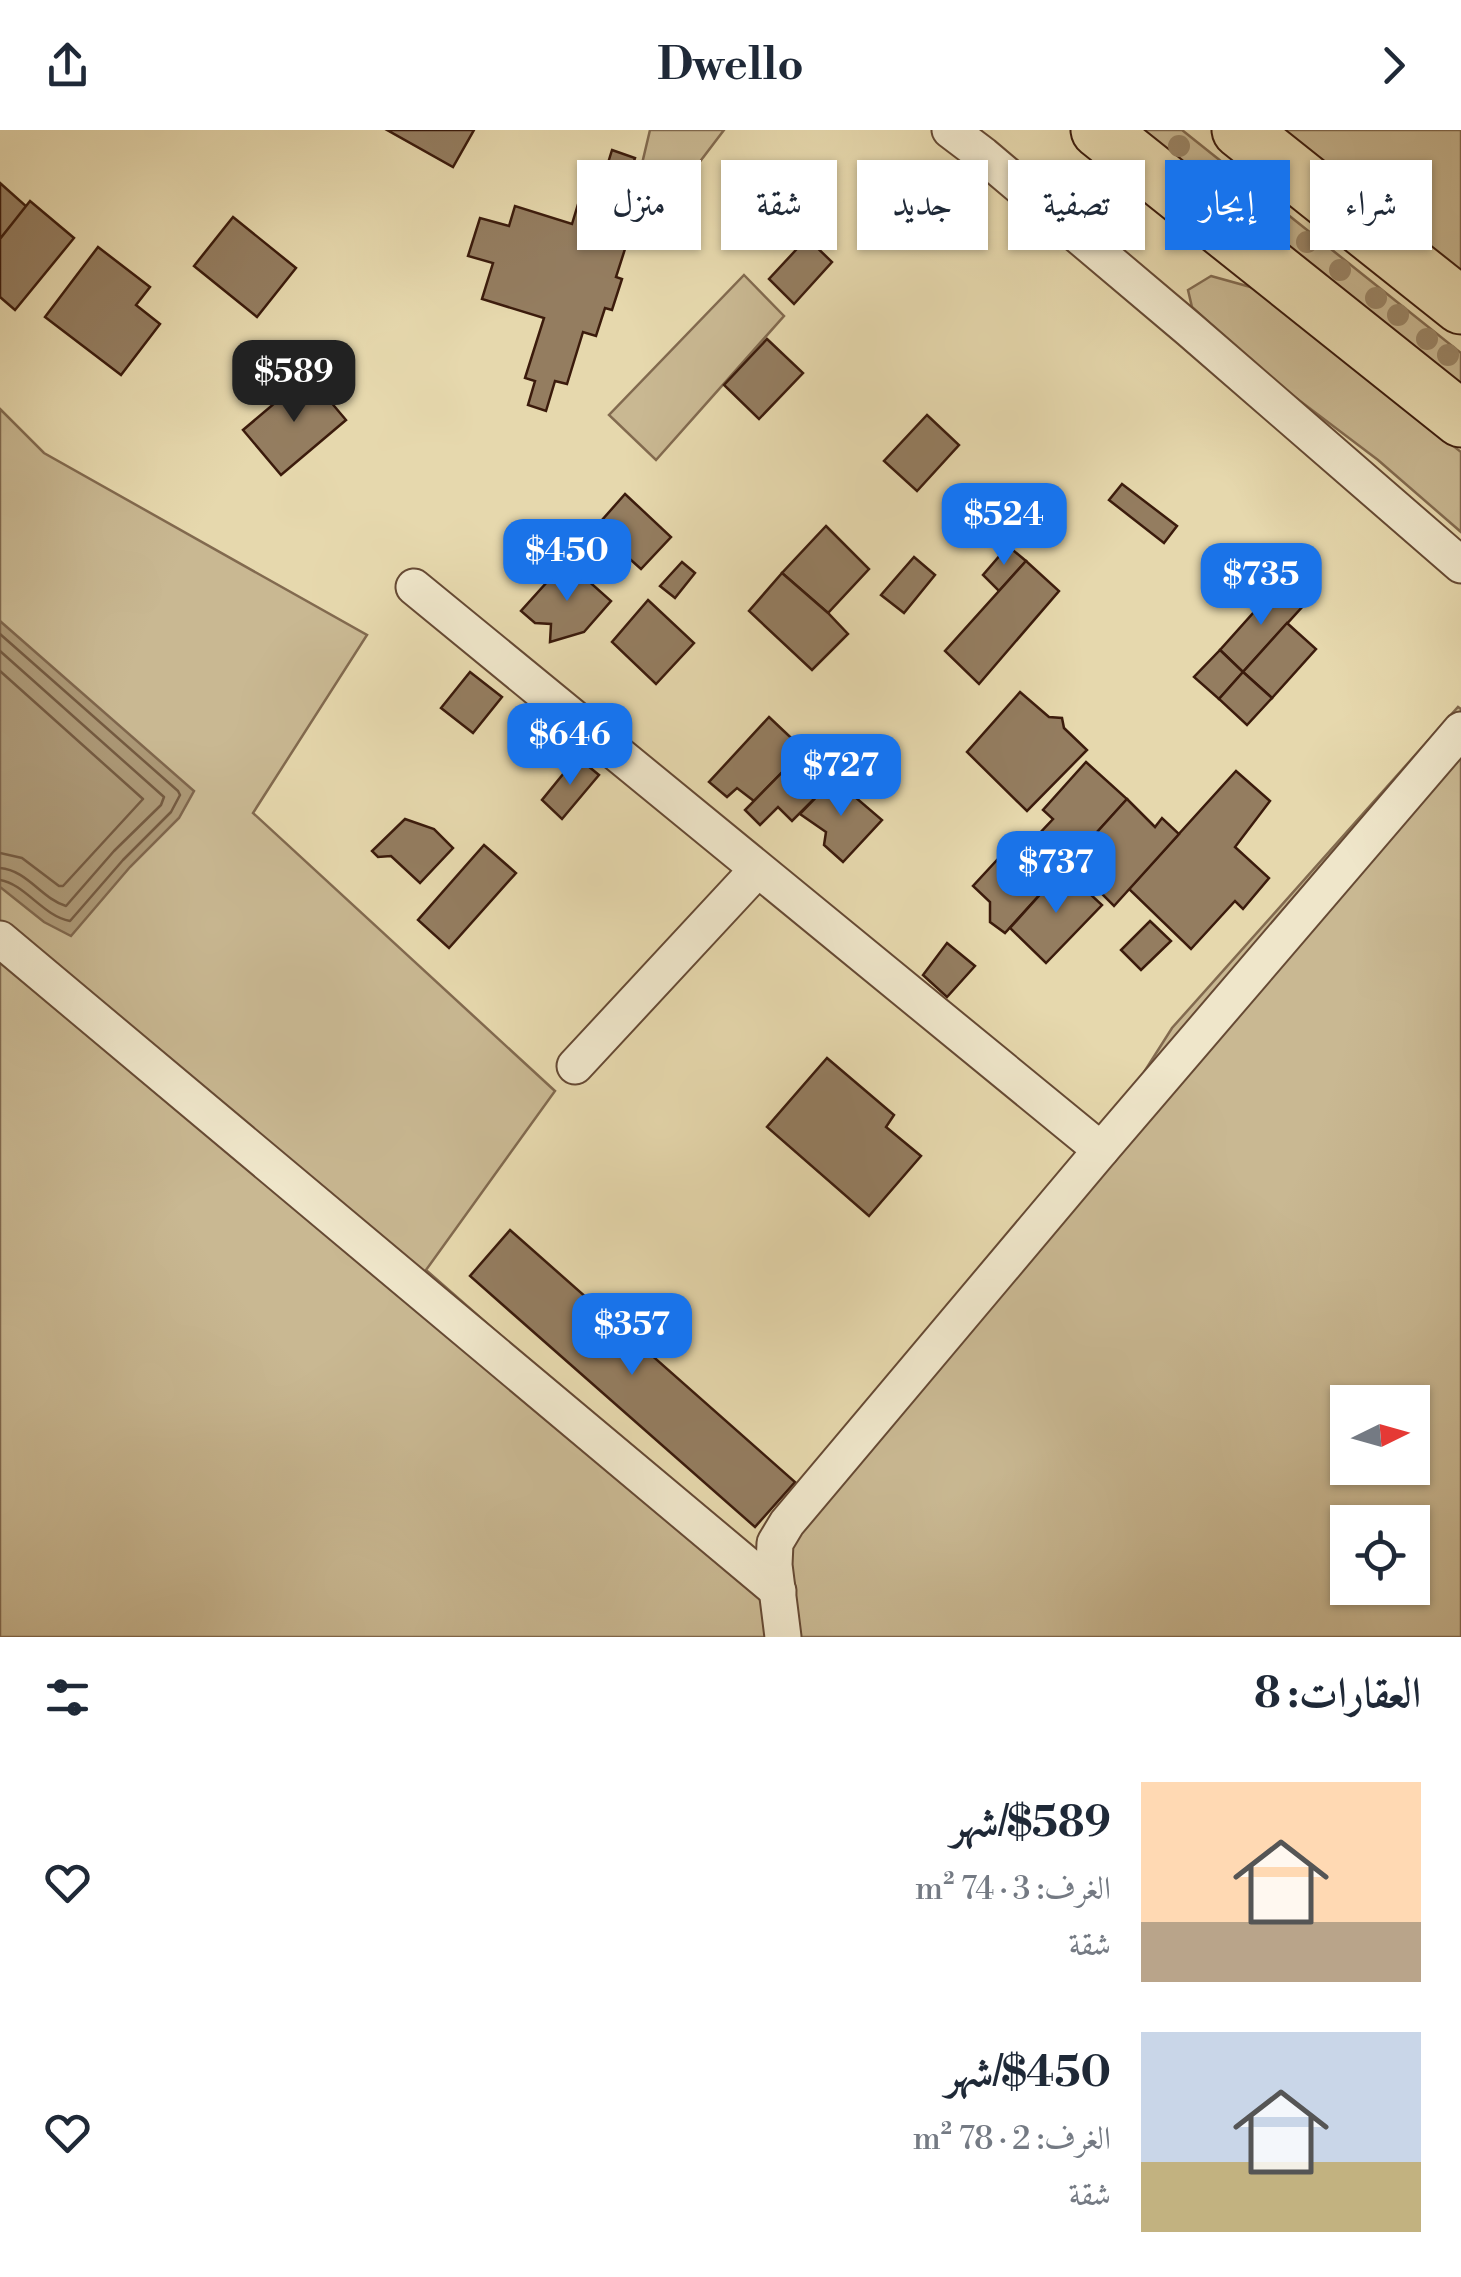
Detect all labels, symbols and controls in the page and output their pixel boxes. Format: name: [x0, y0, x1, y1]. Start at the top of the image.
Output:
text: Dwello: [657, 37, 804, 94]
icon: share: [40, 38, 95, 93]
icon: forward: [1366, 38, 1421, 93]
chip: منزل: [577, 160, 701, 250]
chip: شقة: [721, 160, 837, 250]
chip: جديد: [857, 160, 988, 250]
chip: تصفية: [1008, 160, 1145, 250]
chip: إيجار: [1165, 160, 1290, 250]
chip: شراء: [1310, 160, 1432, 250]
pin: $589: [235, 340, 353, 425]
text: $589: [254, 352, 334, 392]
pin: $524: [945, 483, 1063, 568]
text: $524: [964, 495, 1044, 535]
pin: $450: [508, 519, 626, 604]
text: $450: [525, 531, 609, 571]
pin: $735: [1202, 543, 1320, 628]
text: $735: [1223, 555, 1299, 595]
pin: $646: [511, 703, 629, 788]
text: $646: [529, 715, 611, 755]
pin: $727: [782, 734, 900, 819]
text: $727: [803, 746, 879, 786]
pin: $737: [997, 831, 1115, 916]
text: $737: [1019, 843, 1093, 883]
pin: $357: [573, 1293, 691, 1378]
text: $357: [594, 1305, 670, 1345]
north arrow: [1330, 1385, 1430, 1485]
map controls: [1330, 1385, 1430, 1605]
button: locate: [1330, 1505, 1430, 1605]
text: العقارات: 8: [1254, 1668, 1421, 1721]
icon: filters: [40, 1670, 95, 1725]
text: $589/شهر: [951, 1797, 1111, 1850]
icon: home: [1221, 1822, 1341, 1942]
icon: heart: [40, 1855, 95, 1910]
text: الغرف: 3 · 74 m²: [915, 1869, 1111, 1909]
text: شقة: [1069, 1925, 1111, 1965]
text: $450/شهر: [945, 2047, 1111, 2100]
icon: home: [1221, 2072, 1341, 2192]
icon: heart: [40, 2105, 95, 2160]
text: الغرف: 2 · 78 m²: [913, 2119, 1111, 2159]
text: شقة: [1069, 2175, 1111, 2215]

